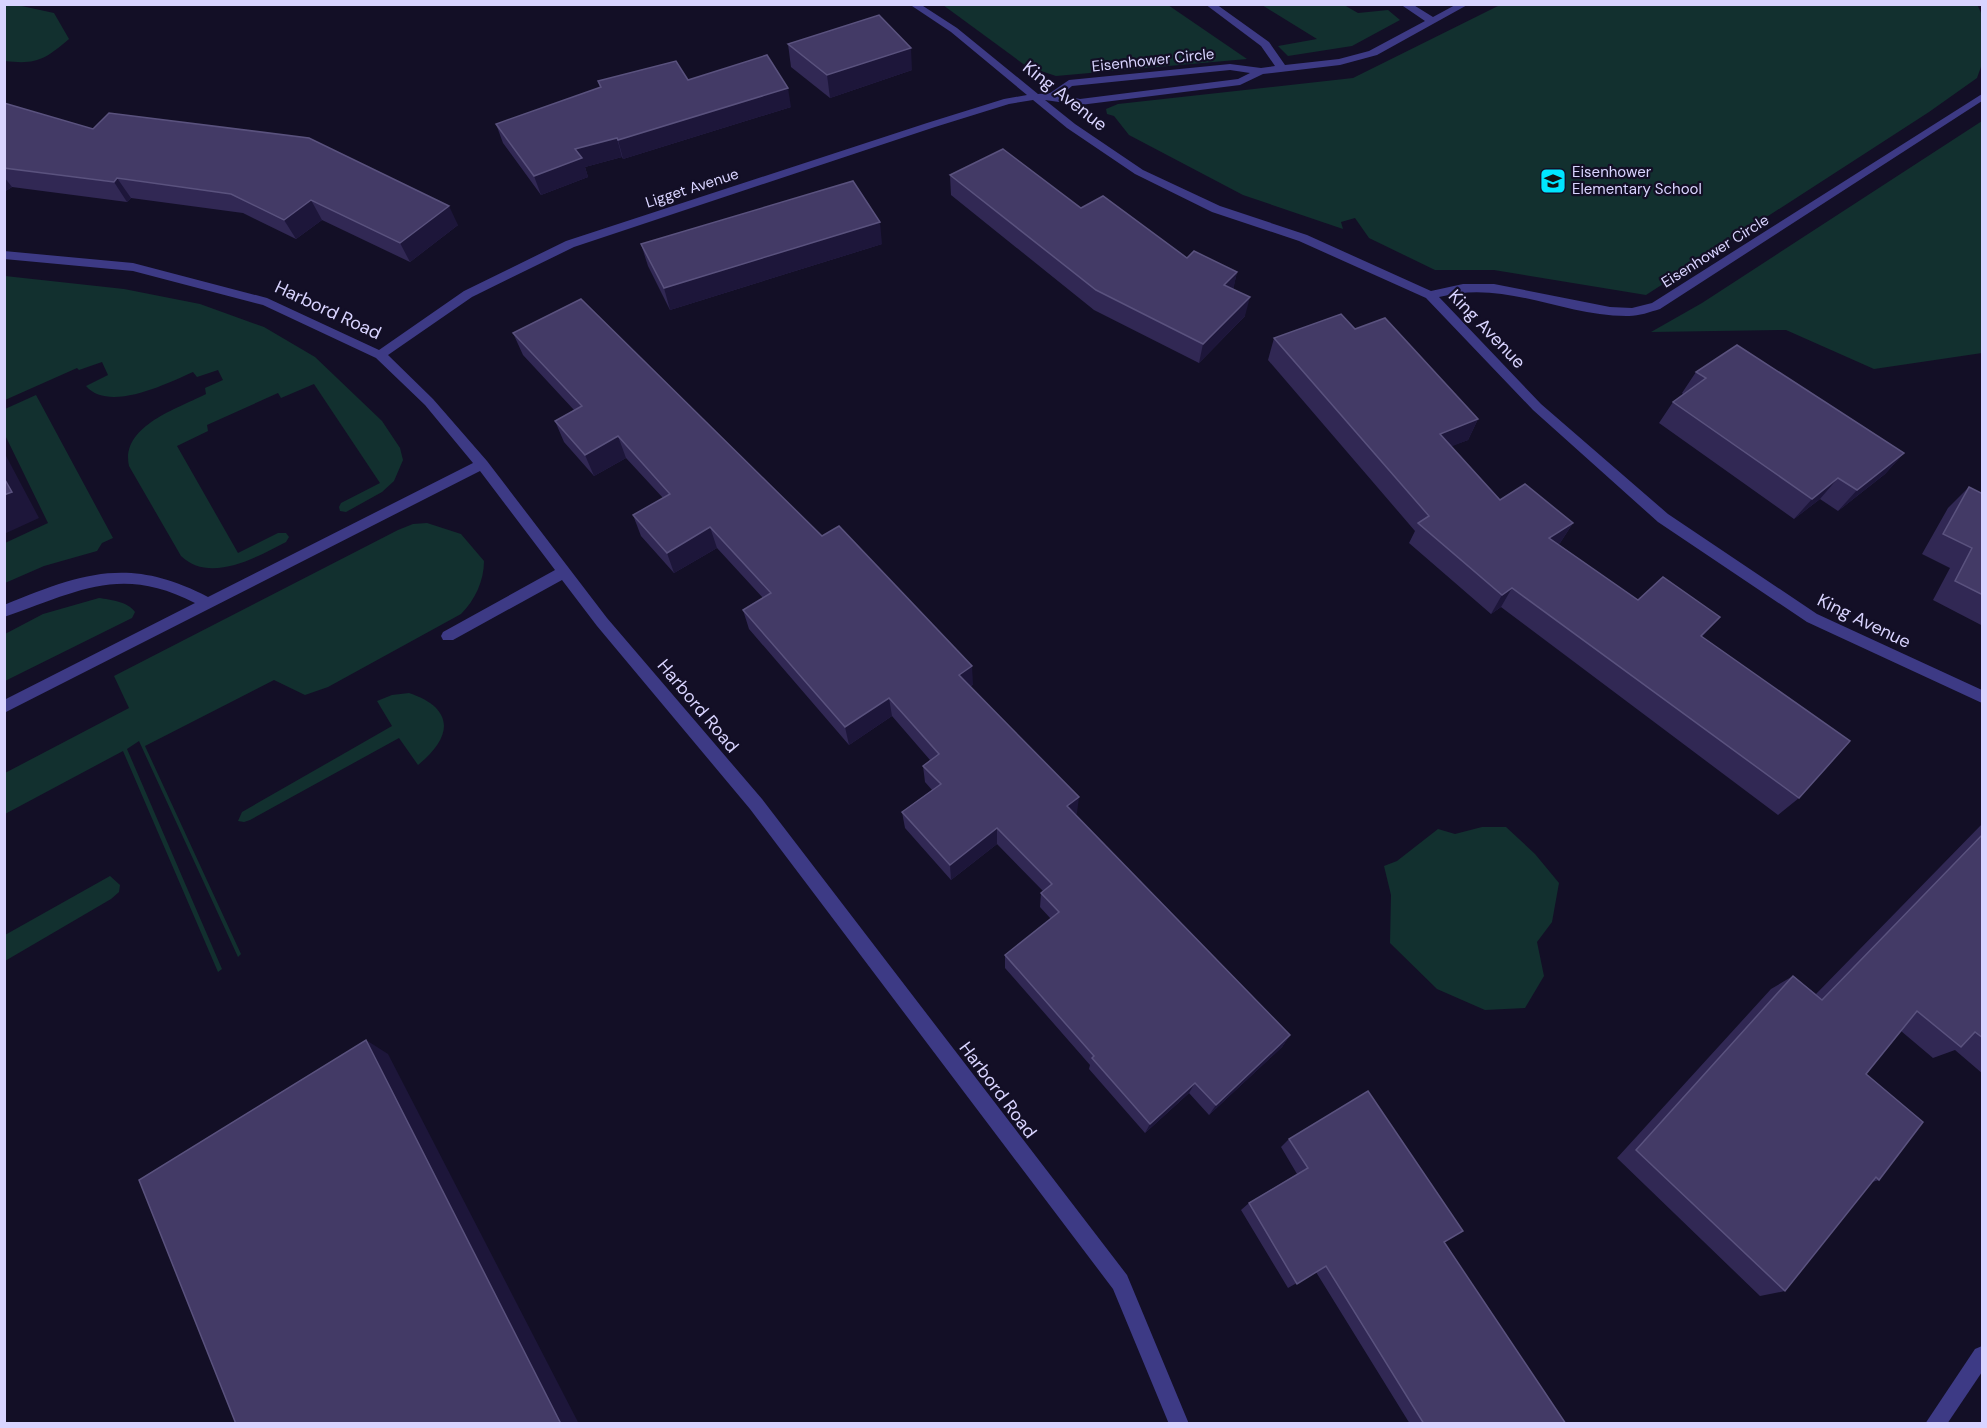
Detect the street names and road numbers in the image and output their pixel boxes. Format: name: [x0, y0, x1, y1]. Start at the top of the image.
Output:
street label: Eisenhower Circle: [1091, 44, 1215, 76]
street label: King Avenue: [1018, 55, 1112, 137]
street label: Ligget Avenue: [643, 163, 741, 213]
street label: Eisenhower Circle: [1657, 210, 1773, 292]
street label: Harbord Road: [271, 275, 385, 345]
street label: King Avenue: [1443, 284, 1531, 374]
street label: King Avenue: [1813, 588, 1915, 654]
street label: Harbord Road: [652, 654, 744, 758]
street label: Harbord Road: [954, 1037, 1042, 1143]

